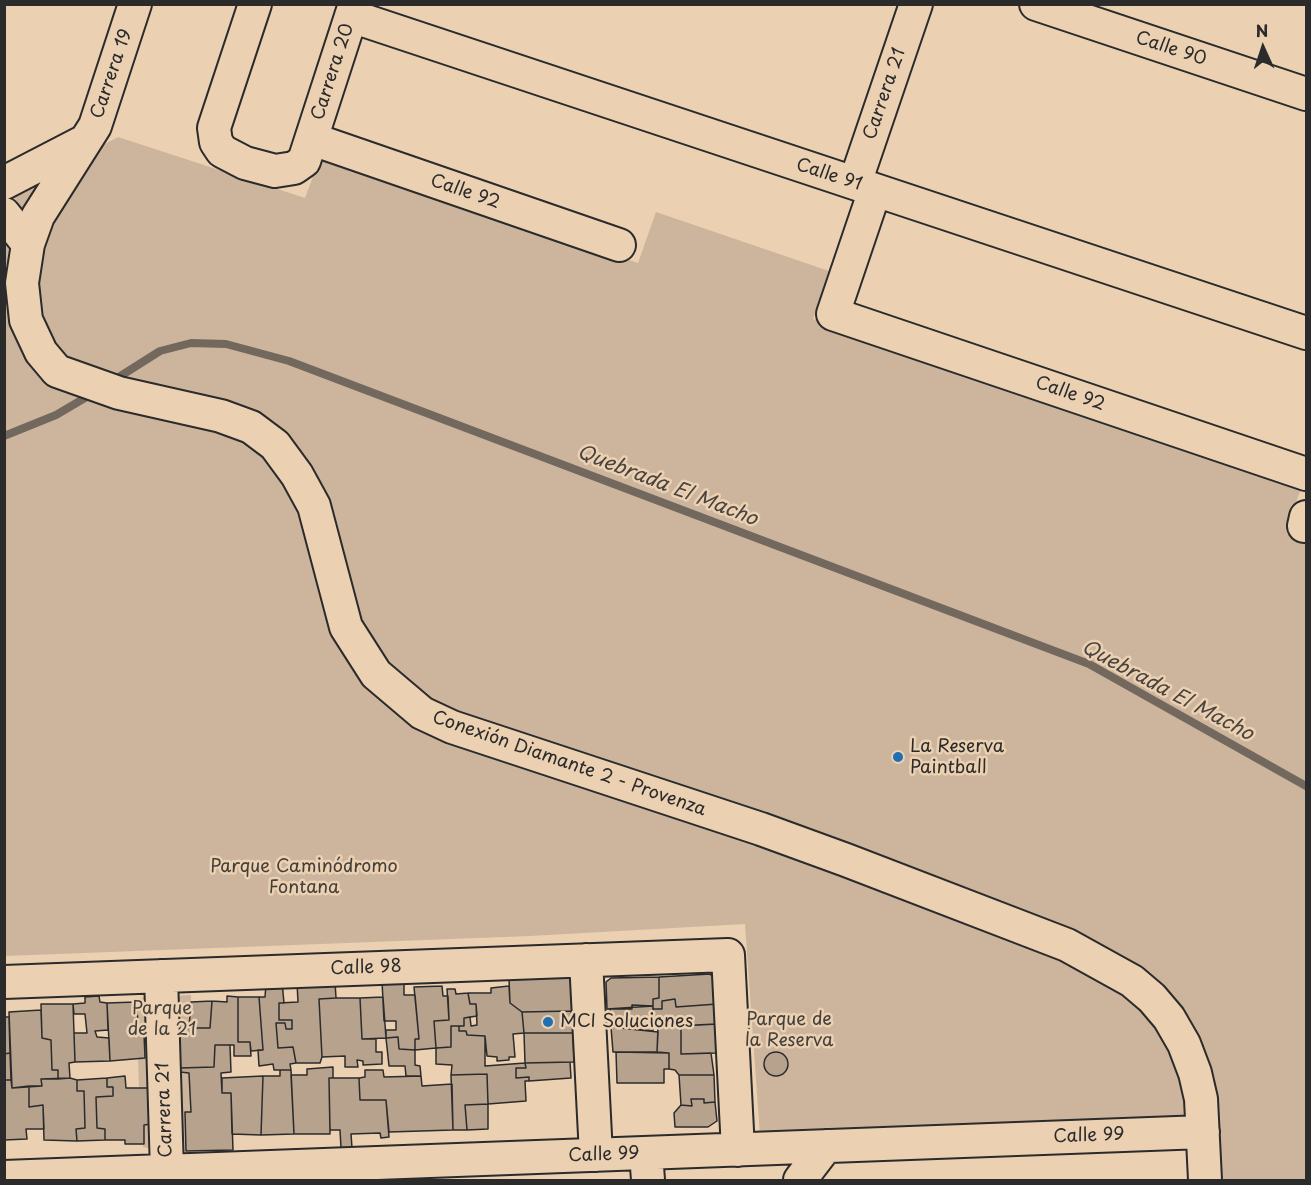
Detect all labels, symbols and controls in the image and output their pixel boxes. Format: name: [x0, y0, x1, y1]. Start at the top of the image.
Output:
north arrow: [1233, 18, 1293, 78]
text: N: [1255, 18, 1269, 42]
street label: Carrera 20: [307, 21, 359, 123]
street label: Carrera 19: [87, 26, 137, 122]
street label: Calle 90: [1133, 27, 1209, 71]
street label: Carrera 21: [859, 45, 911, 143]
street label: Calle 91: [793, 154, 865, 196]
street label: Calle 92: [427, 170, 503, 214]
street label: Calle 92: [1032, 372, 1108, 416]
water label: Quebrada El Macho: [573, 440, 761, 532]
water label: Quebrada El Macho: [1077, 635, 1257, 747]
street label: Conexión Diamante 2 - Provenza: [429, 707, 709, 821]
place label: La Reserva Paintball: [910, 736, 1004, 778]
marker: La Reserva Paintball: [891, 750, 905, 764]
park label: Parque Caminódromo Fontana: [210, 856, 398, 898]
street label: Calle 98: [330, 956, 402, 980]
park label: Parque de la 21: [128, 998, 196, 1040]
park label: Parque de la Reserva: [745, 1009, 833, 1052]
place label: MCI Soluciones: [560, 1011, 693, 1033]
marker: MCI Soluciones: [541, 1015, 555, 1029]
street label: Carrera 21: [153, 1062, 177, 1158]
street label: Calle 99: [1053, 1124, 1125, 1148]
street label: Calle 99: [568, 1143, 640, 1167]

